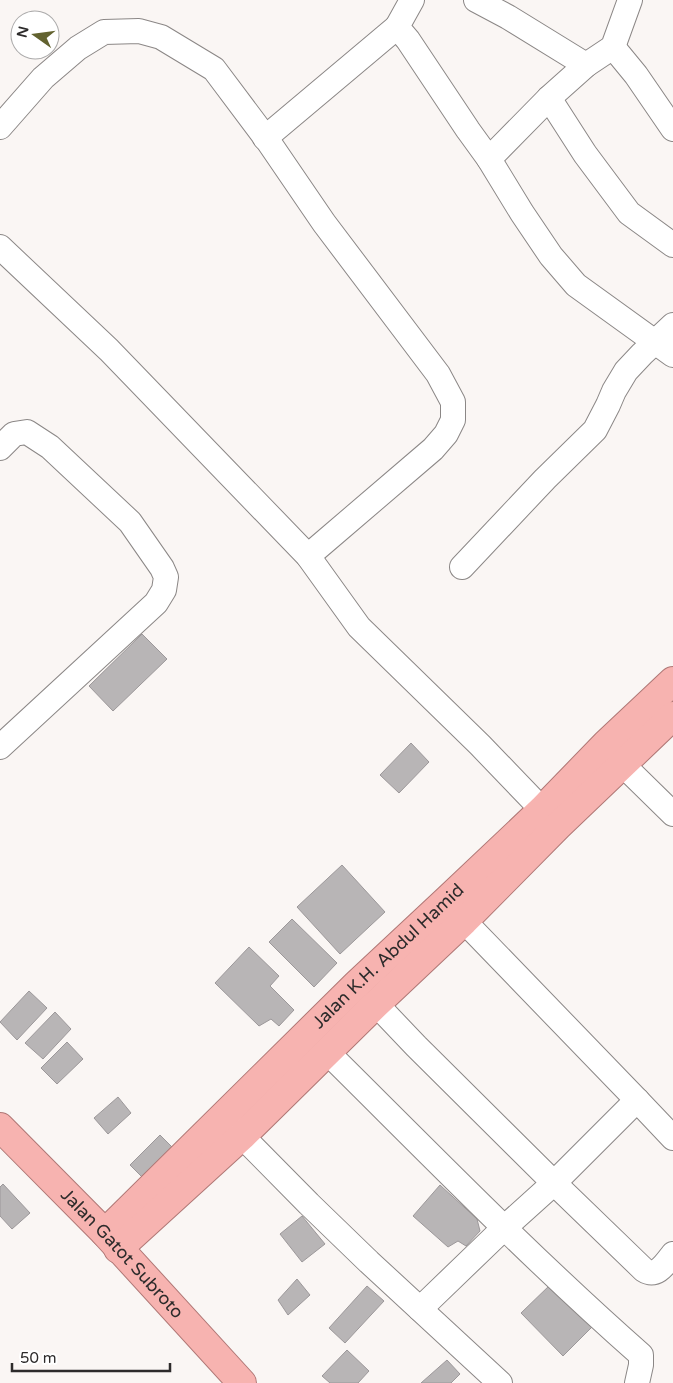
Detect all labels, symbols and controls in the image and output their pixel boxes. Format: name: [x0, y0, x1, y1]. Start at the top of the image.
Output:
north arrow: [10, 10, 60, 60]
text: N: [13, 24, 32, 39]
street label: Jalan K.H. Abdul Hamid: [308, 879, 468, 1033]
street label: Jalan Gatot Subroto: [56, 1184, 189, 1323]
scale bar: [12, 1340, 170, 1372]
text: 50 m: [20, 1349, 57, 1367]

